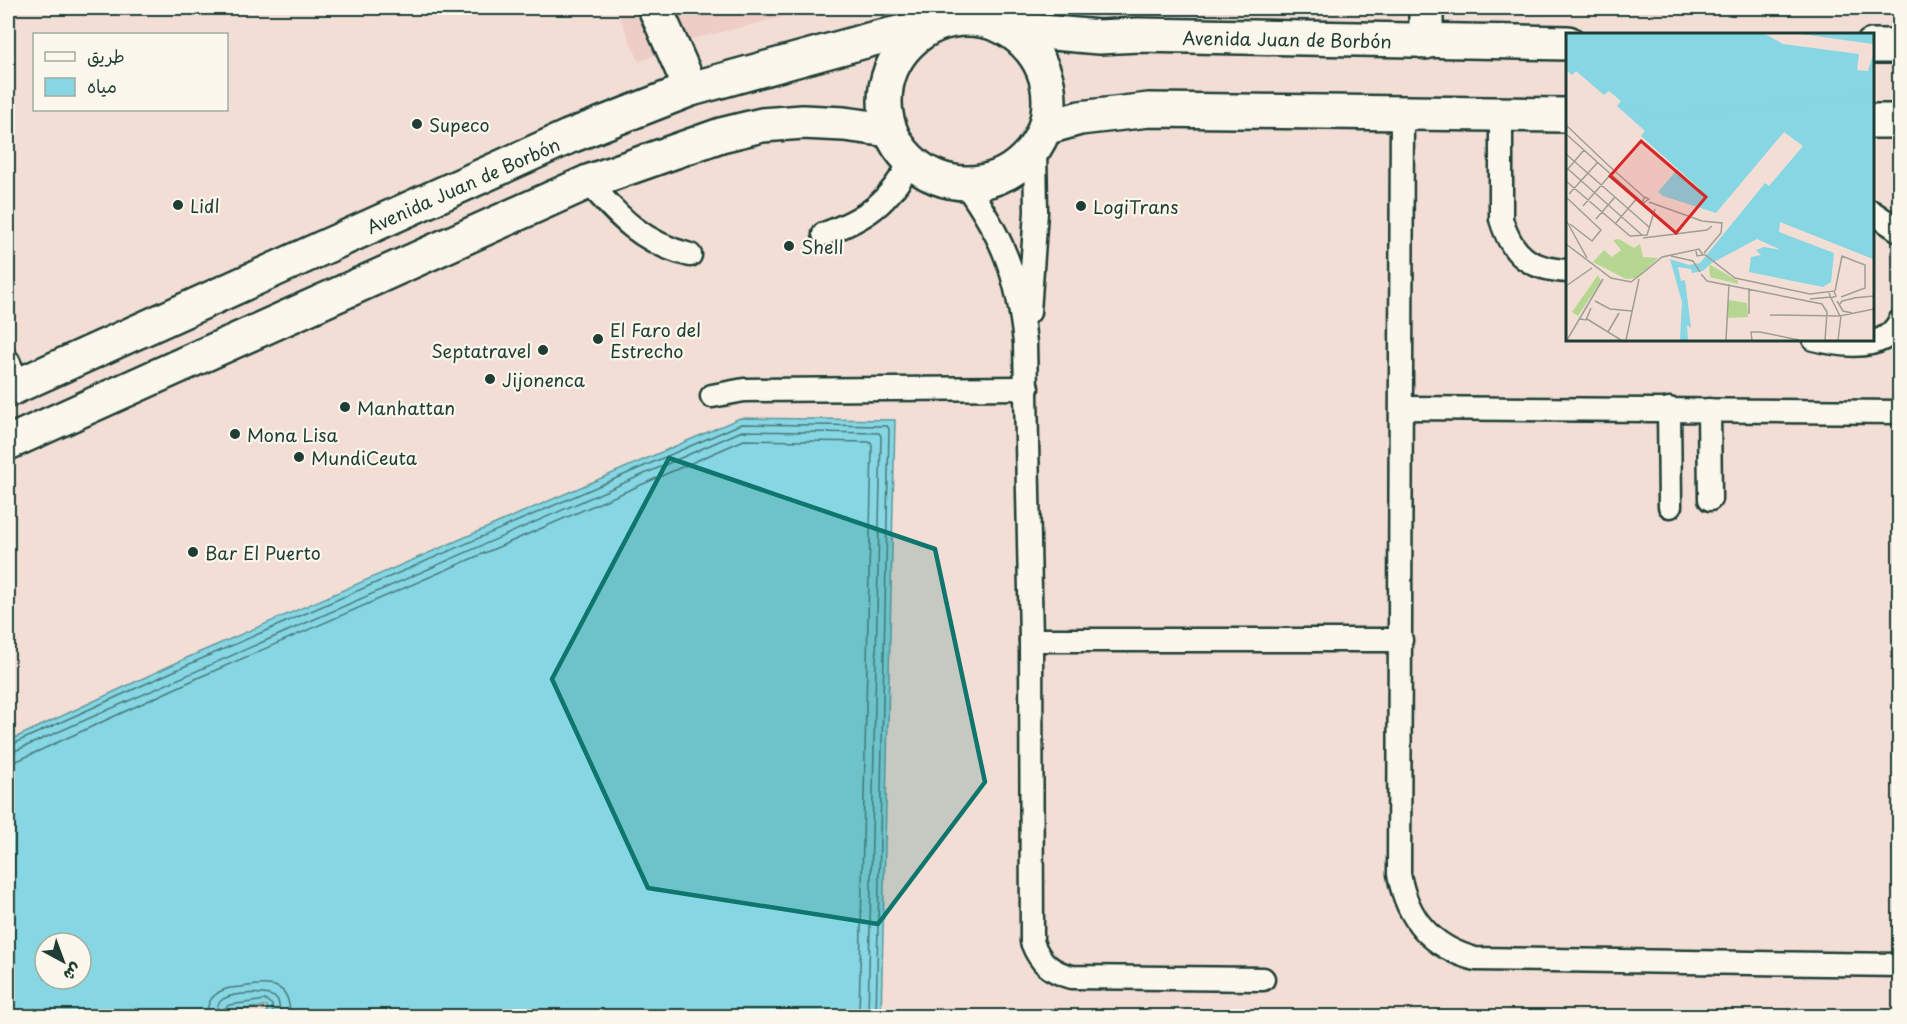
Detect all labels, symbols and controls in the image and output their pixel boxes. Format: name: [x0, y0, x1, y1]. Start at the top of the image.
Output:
street label: Avenida Juan de Borbón: [1182, 24, 1392, 54]
legend: [33, 33, 228, 111]
inset map: [1566, 33, 1874, 340]
text: طريق: [87, 42, 125, 69]
text: مياه: [87, 72, 117, 99]
place label: Supeco: [429, 111, 489, 138]
marker: Supeco: [410, 117, 424, 131]
street label: Avenida Juan de Borbón: [362, 130, 564, 240]
place label: Lidl: [190, 192, 220, 219]
place label: LogiTrans: [1093, 193, 1178, 220]
marker: Lidl: [171, 198, 185, 212]
marker: LogiTrans: [1074, 199, 1088, 213]
place label: Shell: [801, 233, 843, 260]
marker: Shell: [782, 239, 796, 253]
place label: El Faro del Estrecho: [610, 316, 701, 364]
marker: El Faro del Estrecho: [591, 332, 605, 346]
place label: Septatravel: [431, 337, 531, 364]
marker: Septatravel: [536, 343, 550, 357]
place label: Jijonenca: [502, 366, 586, 393]
marker: Jijonenca: [483, 372, 497, 386]
place label: Manhattan: [357, 394, 455, 421]
marker: Manhattan: [338, 400, 352, 414]
place label: Mona Lisa: [247, 421, 339, 448]
marker: Mona Lisa: [228, 427, 242, 441]
place label: MundiCeuta: [311, 444, 418, 471]
marker: MundiCeuta: [292, 450, 306, 464]
place label: Bar El Puerto: [205, 539, 321, 566]
marker: Bar El Puerto: [186, 545, 200, 559]
north arrow: [33, 931, 93, 991]
text: ش: [59, 958, 88, 988]

